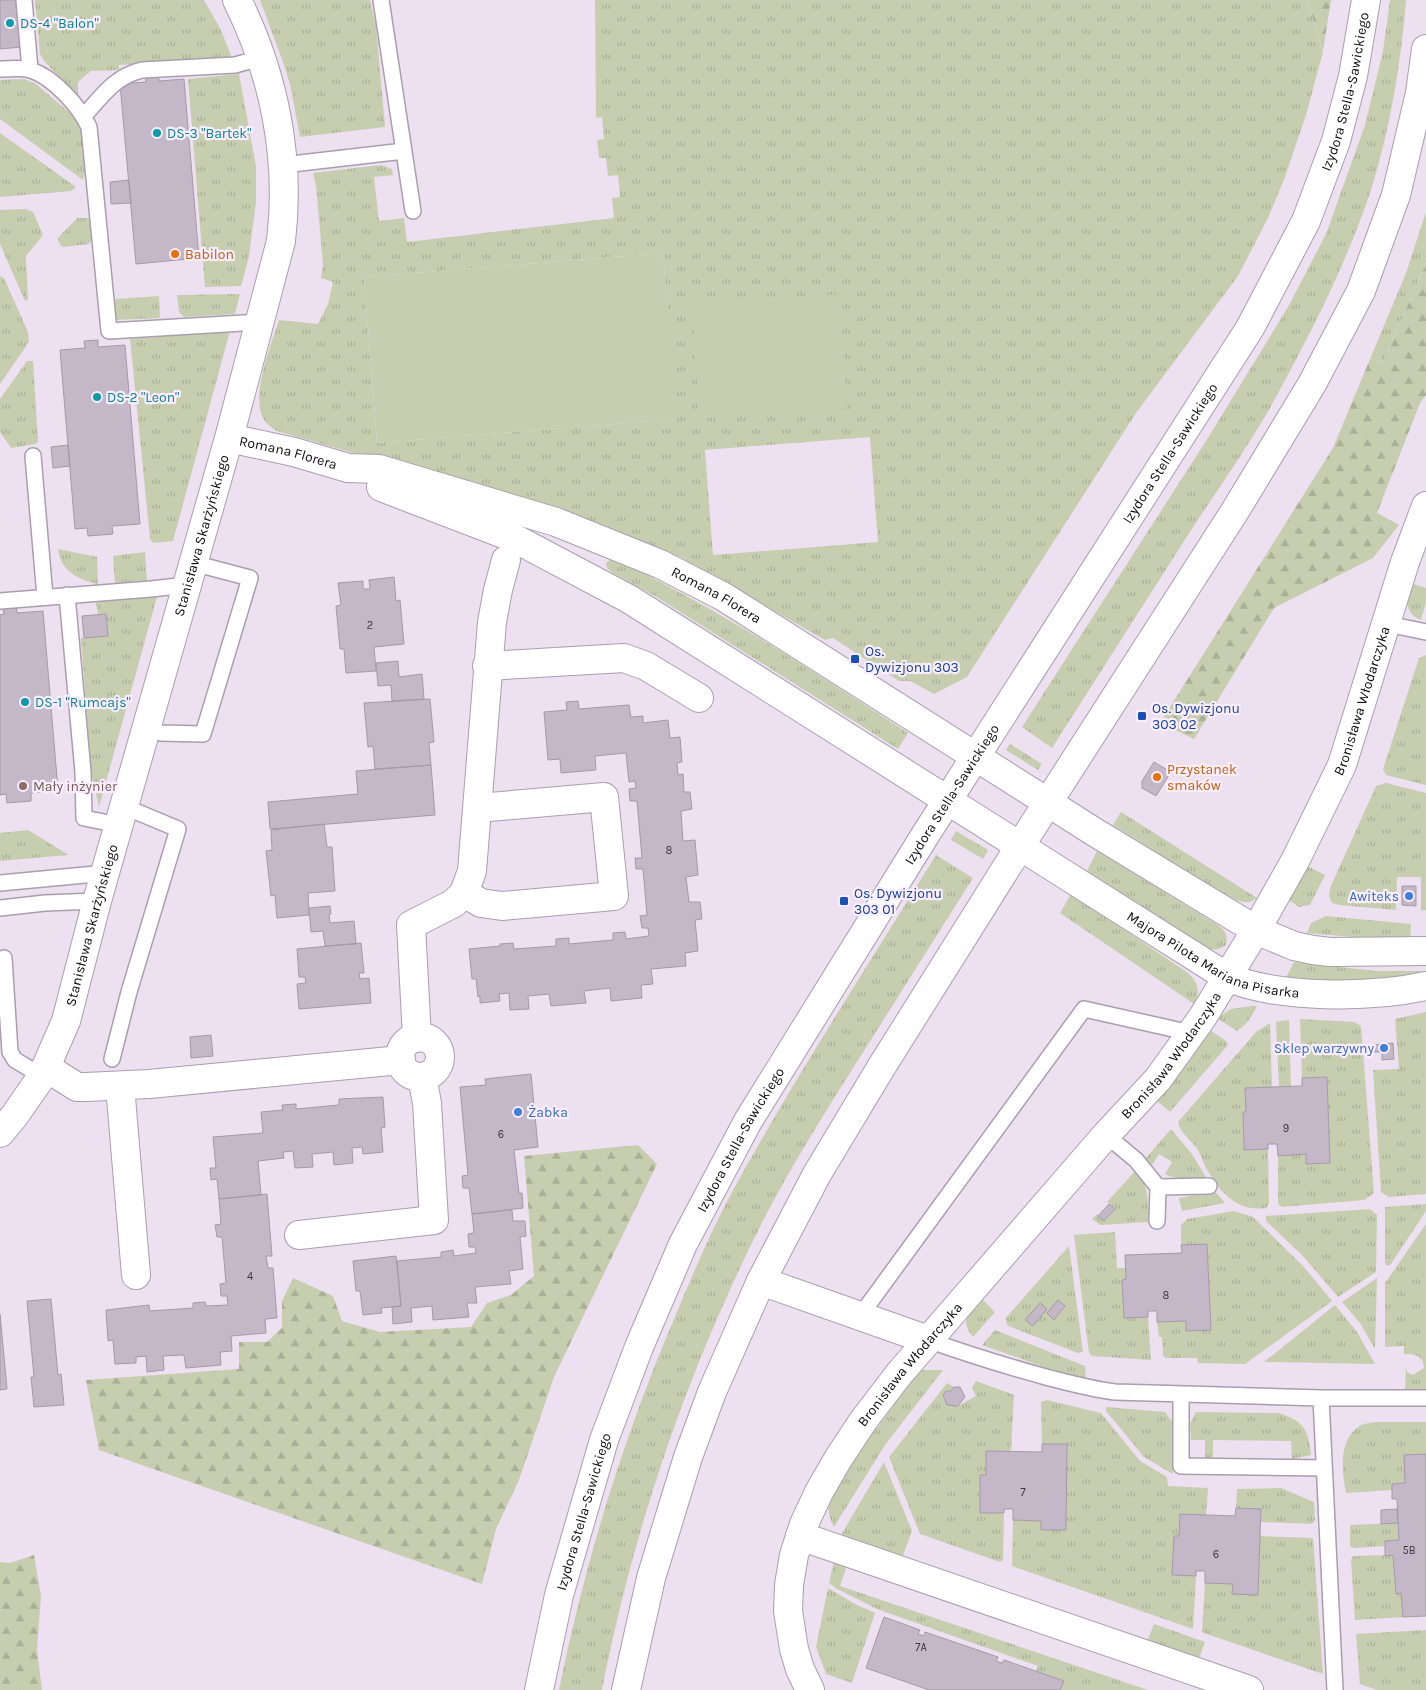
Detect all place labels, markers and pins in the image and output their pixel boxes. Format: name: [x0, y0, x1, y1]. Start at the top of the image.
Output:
place label: DS-4 "Balon": [20, 15, 99, 32]
marker: DS-4 "Balon": [4, 17, 16, 29]
place label: DS-3 "Bartek": [167, 125, 252, 142]
marker: DS-3 "Bartek": [151, 127, 163, 139]
place label: Babilon: [185, 246, 234, 263]
marker: Babilon: [169, 248, 181, 260]
place label: DS-2 "Leon": [107, 389, 179, 406]
marker: DS-2 "Leon": [91, 391, 103, 403]
place label: Os. Dywizjonu 303: [865, 643, 959, 676]
marker: Os. Dywizjonu 303: [849, 653, 861, 665]
place label: DS-1 "Rumcajs": [35, 694, 131, 711]
marker: DS-1 "Rumcajs": [19, 696, 31, 708]
place label: Os. Dywizjonu 303 02: [1152, 700, 1240, 733]
marker: Os. Dywizjonu 303 02: [1136, 710, 1148, 722]
place label: Przystanek smaków: [1167, 761, 1237, 794]
marker: Przystanek smaków: [1151, 771, 1163, 783]
place label: Mały inżynier: [33, 778, 118, 795]
marker: Mały inżynier: [17, 780, 29, 792]
place label: Os. Dywizjonu 303 01: [854, 885, 942, 918]
place label: Awiteks: [1349, 888, 1399, 905]
marker: Awiteks: [1403, 890, 1415, 902]
marker: Os. Dywizjonu 303 01: [838, 895, 850, 907]
place label: Sklep warzywny: [1274, 1040, 1374, 1057]
marker: Sklep warzywny: [1378, 1042, 1390, 1054]
place label: Żabka: [528, 1104, 568, 1121]
marker: Żabka: [512, 1106, 524, 1118]

